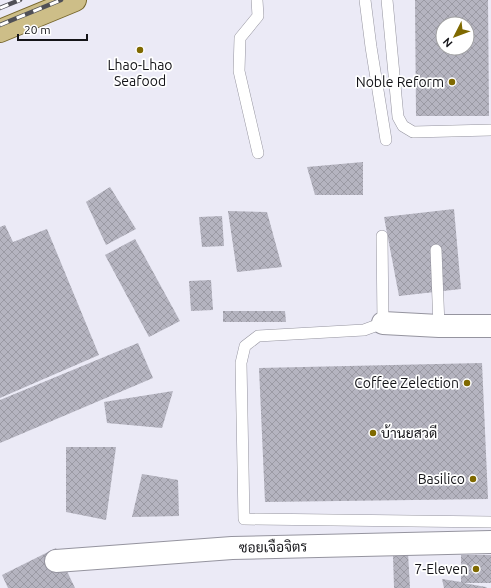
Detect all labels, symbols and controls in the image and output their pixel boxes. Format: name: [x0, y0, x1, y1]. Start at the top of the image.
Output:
scale bar: [18, 16, 87, 42]
north arrow: [435, 16, 475, 56]
text: 20 m: [24, 23, 51, 36]
text: N: [440, 36, 455, 50]
marker: Lhao-Lhao Seafood: [135, 45, 145, 55]
place label: Lhao-Lhao Seafood: [107, 57, 173, 89]
place label: Noble Reform: [356, 74, 444, 90]
marker: Noble Reform: [447, 77, 457, 87]
place label: Coffee Zelection: [354, 375, 459, 391]
marker: Coffee Zelection: [462, 378, 472, 388]
place label: บ้านยสวดี: [381, 424, 437, 441]
marker: บ้านยสวดี: [368, 428, 378, 438]
place label: Basilico: [418, 471, 465, 487]
marker: Basilico: [468, 474, 478, 484]
street label: ซอยเจือจิตร: [239, 537, 307, 556]
place label: 7-Eleven: [414, 561, 468, 577]
marker: 7-Eleven: [471, 564, 481, 574]

